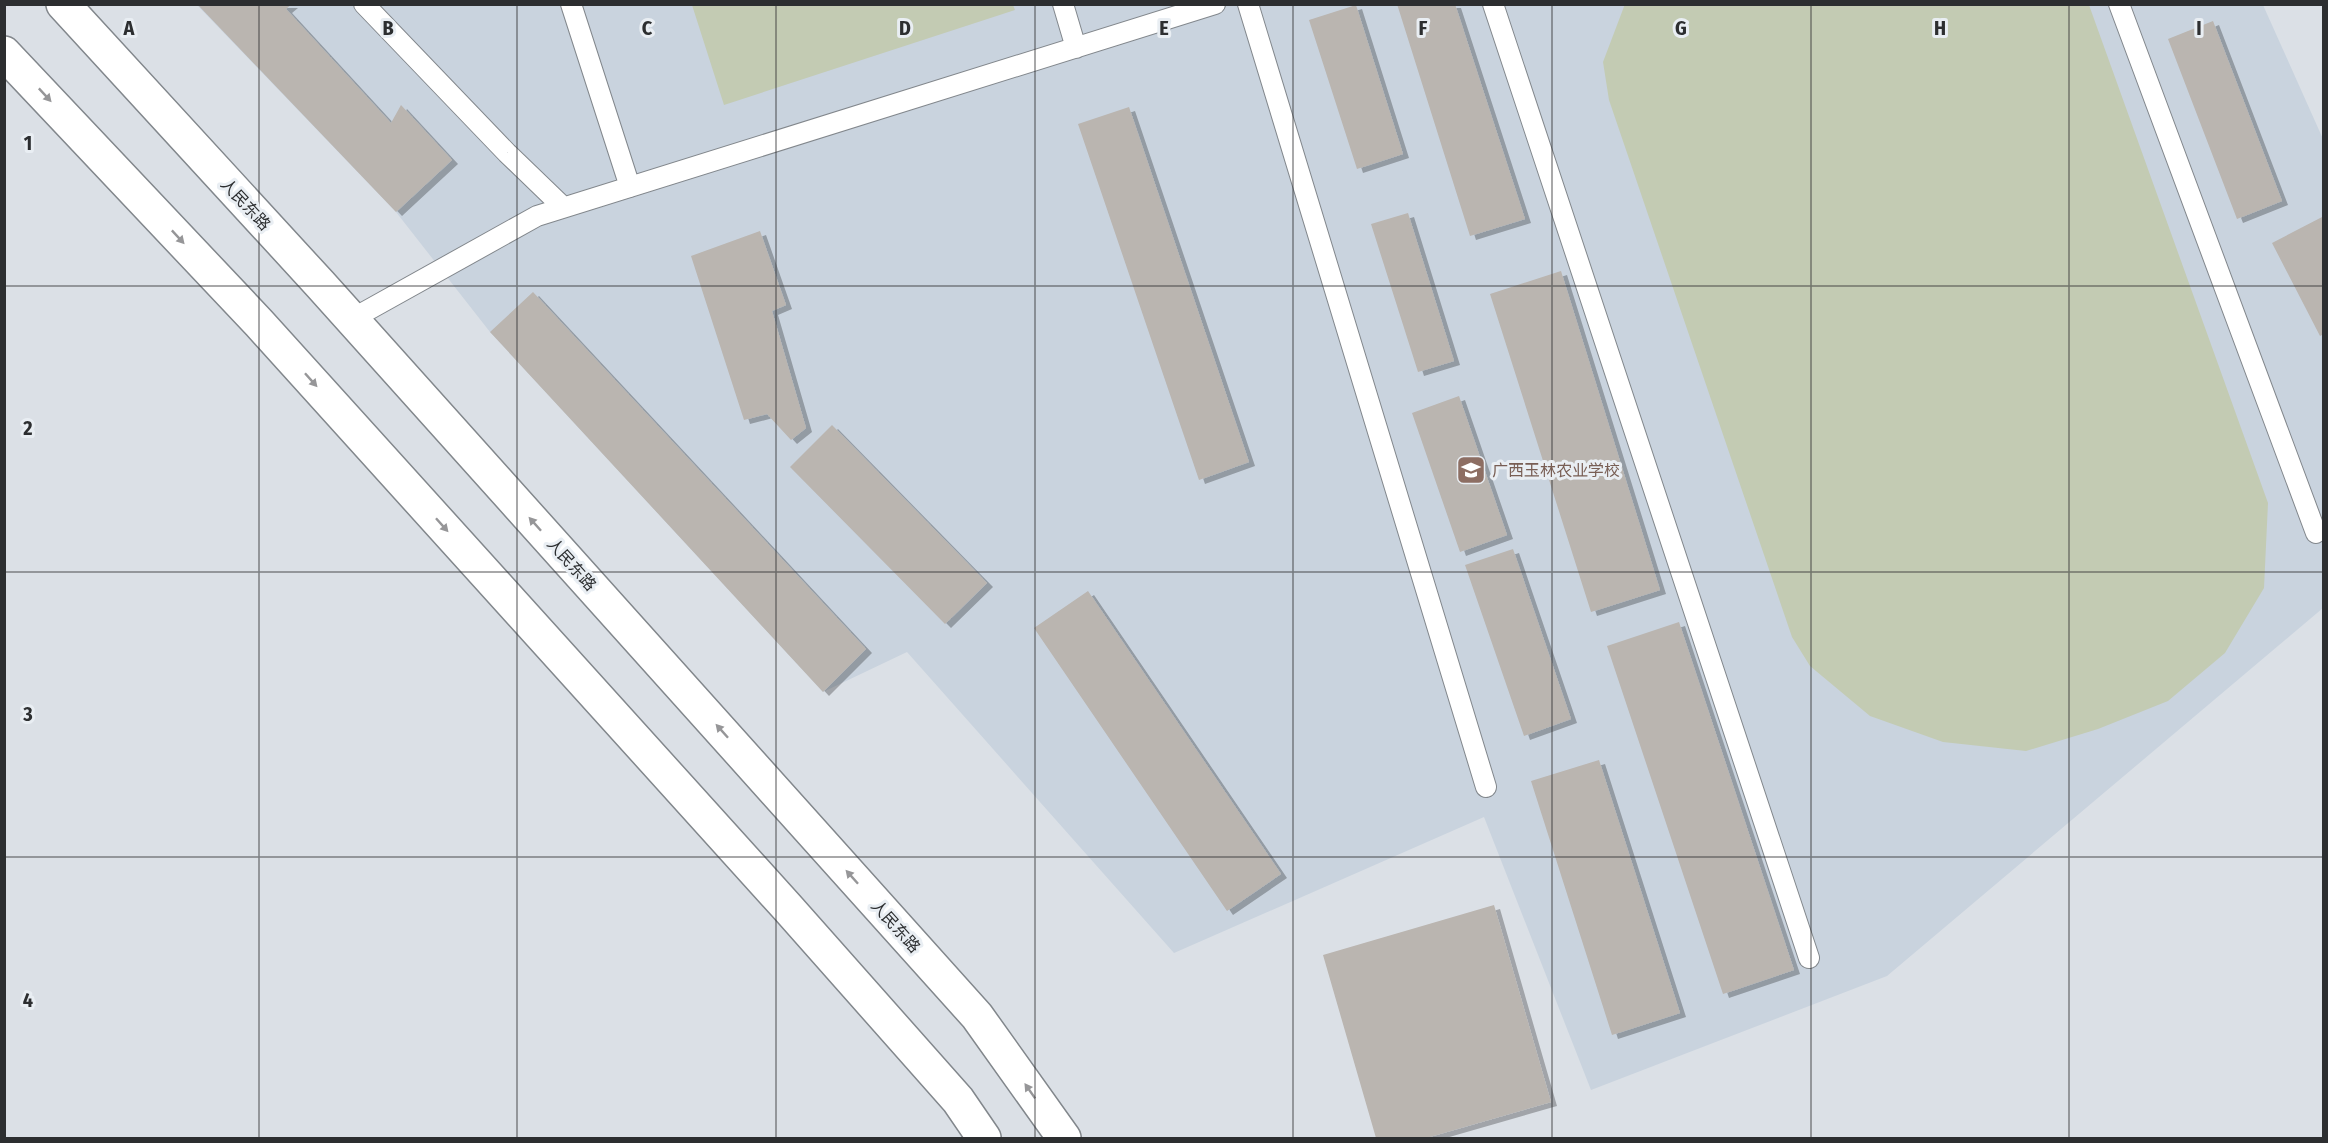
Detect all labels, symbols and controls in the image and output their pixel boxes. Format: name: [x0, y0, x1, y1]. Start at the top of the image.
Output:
text: A: [123, 16, 136, 40]
text: B: [382, 16, 394, 40]
text: C: [642, 16, 653, 40]
text: D: [899, 16, 911, 40]
text: E: [1159, 16, 1169, 40]
text: F: [1419, 16, 1428, 40]
text: G: [1675, 16, 1687, 40]
text: H: [1934, 16, 1946, 40]
text: I: [2196, 16, 2202, 40]
one-way arrow: [37, 88, 51, 102]
text: 1: [24, 131, 32, 155]
street label: 人民东路: [217, 174, 274, 234]
one-way arrow: [171, 230, 185, 244]
one-way arrow: [304, 372, 317, 387]
text: 2: [22, 416, 33, 440]
school or university icon: 广西玉林农业学校: [1455, 454, 1487, 486]
place label: 广西玉林农业学校: [1492, 461, 1620, 480]
one-way arrow: [435, 517, 448, 532]
one-way arrow: [529, 517, 542, 532]
street label: 人民东路: [543, 534, 600, 594]
text: 3: [22, 702, 33, 726]
one-way arrow: [715, 724, 729, 739]
one-way arrow: [846, 870, 859, 885]
street label: 人民东路: [867, 896, 924, 956]
text: 4: [23, 988, 33, 1012]
one-way arrow: [1024, 1083, 1036, 1099]

